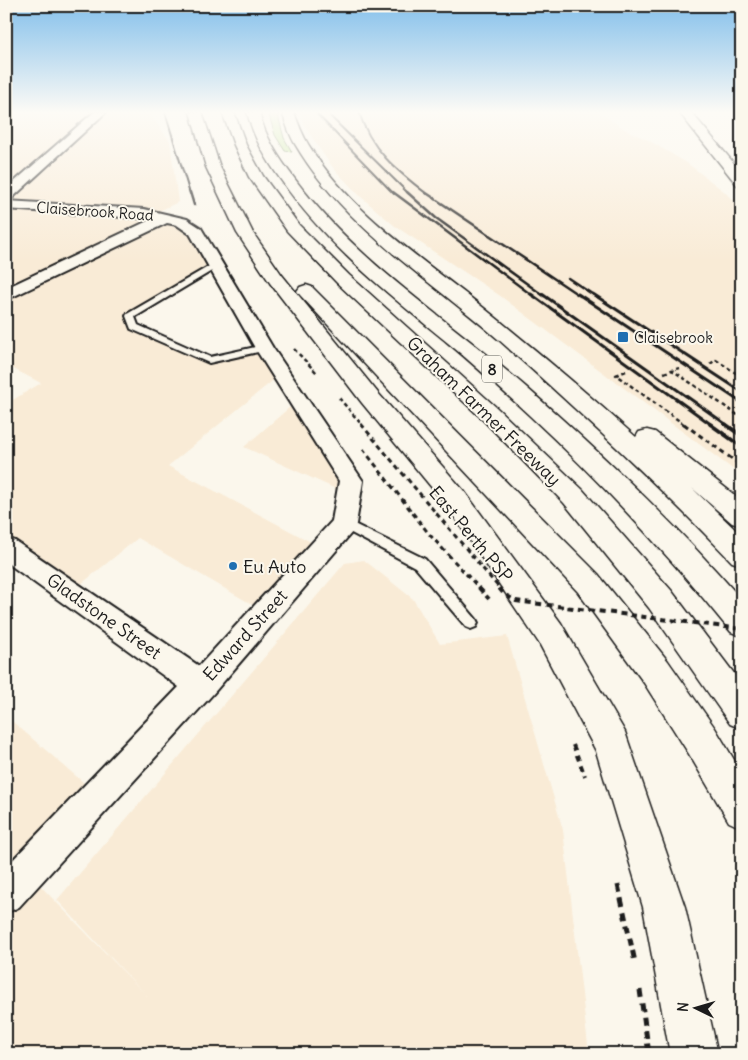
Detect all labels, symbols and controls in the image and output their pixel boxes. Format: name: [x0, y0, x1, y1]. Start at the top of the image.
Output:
street label: Claisebrook Road: [36, 197, 154, 225]
place label: Claisebrook: [634, 328, 713, 347]
marker: Claisebrook: [616, 330, 630, 344]
street label: Graham Farmer Freeway: [402, 331, 566, 491]
road number: 8: [482, 356, 502, 382]
street label: East Perth PSP: [424, 481, 518, 587]
place label: Eu Auto: [243, 555, 306, 578]
marker: Eu Auto: [227, 560, 239, 572]
street label: Gladstone Street: [42, 568, 166, 664]
street label: Edward Street: [198, 584, 292, 686]
north arrow: [670, 982, 720, 1032]
text: N: [674, 1001, 692, 1012]

